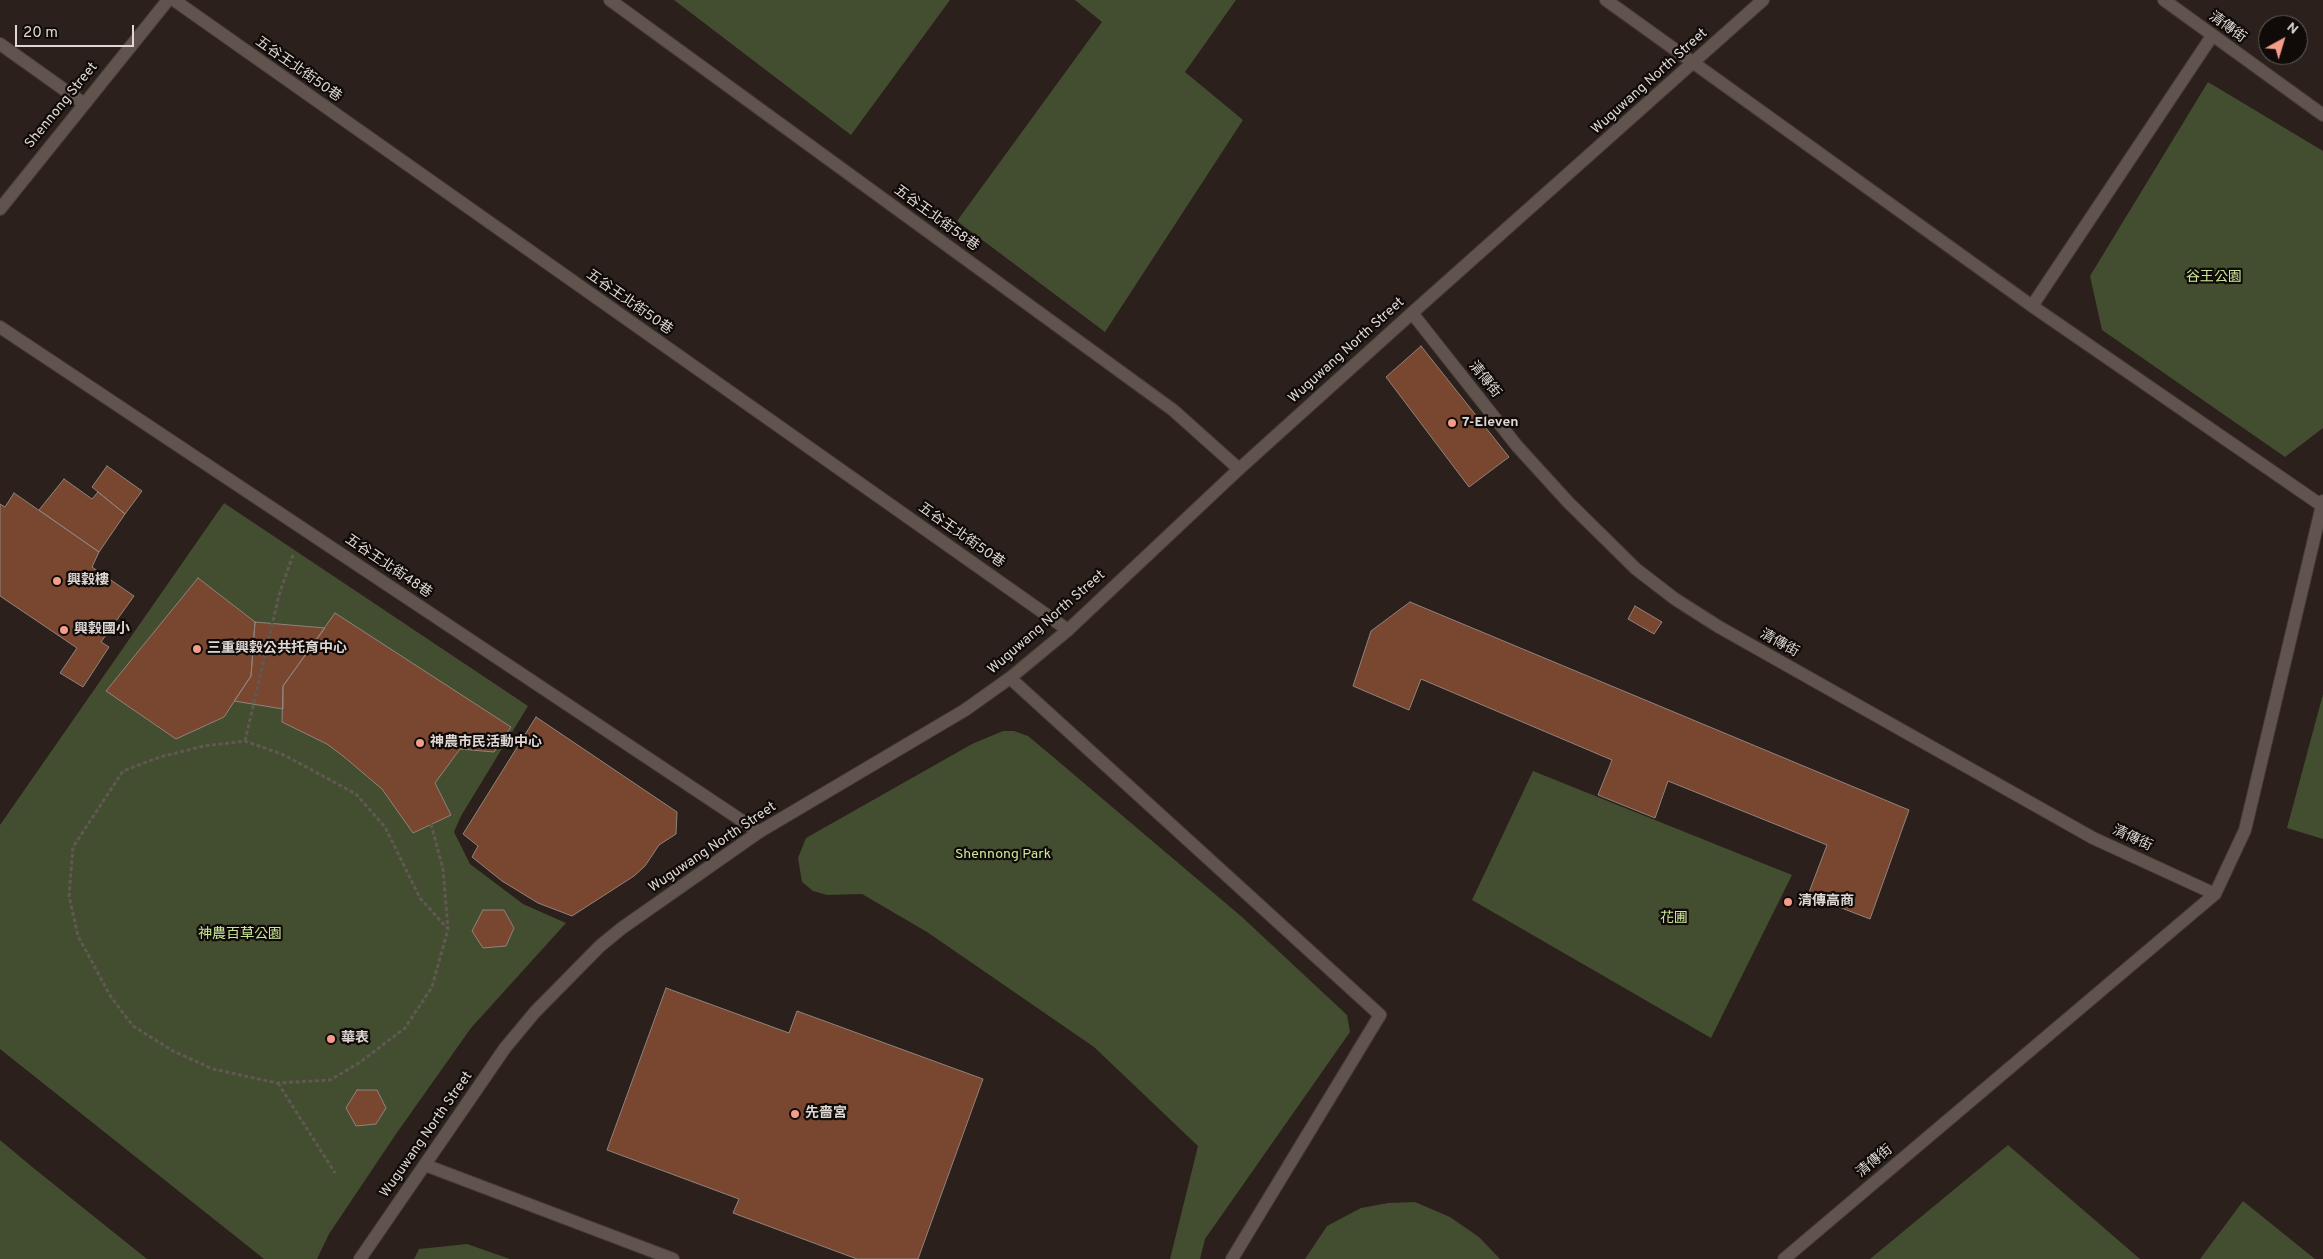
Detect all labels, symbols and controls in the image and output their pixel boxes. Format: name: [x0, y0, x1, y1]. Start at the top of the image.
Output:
street label: 清傳街: [2205, 9, 2249, 47]
scale bar: [18, 15, 136, 47]
north arrow: [2258, 15, 2308, 65]
text: N: [2283, 19, 2301, 39]
text: 20 m: [23, 24, 58, 43]
street label: Wuguwang North Street: [1589, 26, 1711, 138]
street label: 五谷王北街50巷: [252, 34, 344, 106]
street label: Shennong Street: [22, 60, 102, 152]
street label: 五谷王北街58巷: [890, 182, 982, 256]
street label: 五谷王北街50巷: [583, 267, 675, 339]
park label: 谷王公園: [2186, 270, 2242, 286]
street label: Wuguwang North Street: [1286, 295, 1408, 407]
street label: 清傳街: [1464, 358, 1504, 402]
place label: 7-Eleven: [1462, 415, 1519, 431]
marker: 7-Eleven: [1446, 417, 1458, 429]
street label: 五谷王北街50巷: [915, 500, 1007, 572]
street label: 五谷王北街48巷: [341, 532, 435, 602]
street label: Wuguwang North Street: [985, 567, 1109, 679]
place label: 興穀樓: [67, 573, 109, 589]
marker: 興穀樓: [51, 575, 63, 587]
place label: 興穀國小: [74, 622, 130, 638]
marker: 興穀國小: [58, 624, 70, 636]
street label: 清傳街: [1757, 626, 1801, 662]
place label: 三重興穀公共托育中心: [207, 641, 347, 657]
marker: 三重興穀公共托育中心: [191, 643, 203, 655]
place label: 神農市民活動中心: [430, 735, 542, 751]
marker: 神農市民活動中心: [414, 737, 426, 749]
street label: Wuguwang North Street: [646, 799, 780, 897]
street label: 清傳街: [2109, 823, 2155, 855]
park label: Shennong Park: [955, 847, 1051, 863]
place label: 清傳高商: [1798, 894, 1854, 910]
marker: 清傳高商: [1782, 896, 1794, 908]
park label: 花圃: [1660, 911, 1688, 927]
park label: 神農百草公園: [198, 927, 282, 943]
place label: 華表: [341, 1031, 369, 1047]
marker: 華表: [325, 1033, 337, 1045]
street label: Wuguwang North Street: [377, 1069, 477, 1201]
place label: 先嗇宮: [805, 1106, 847, 1122]
marker: 先嗇宮: [789, 1108, 801, 1120]
street label: 清傳街: [1854, 1142, 1896, 1182]

